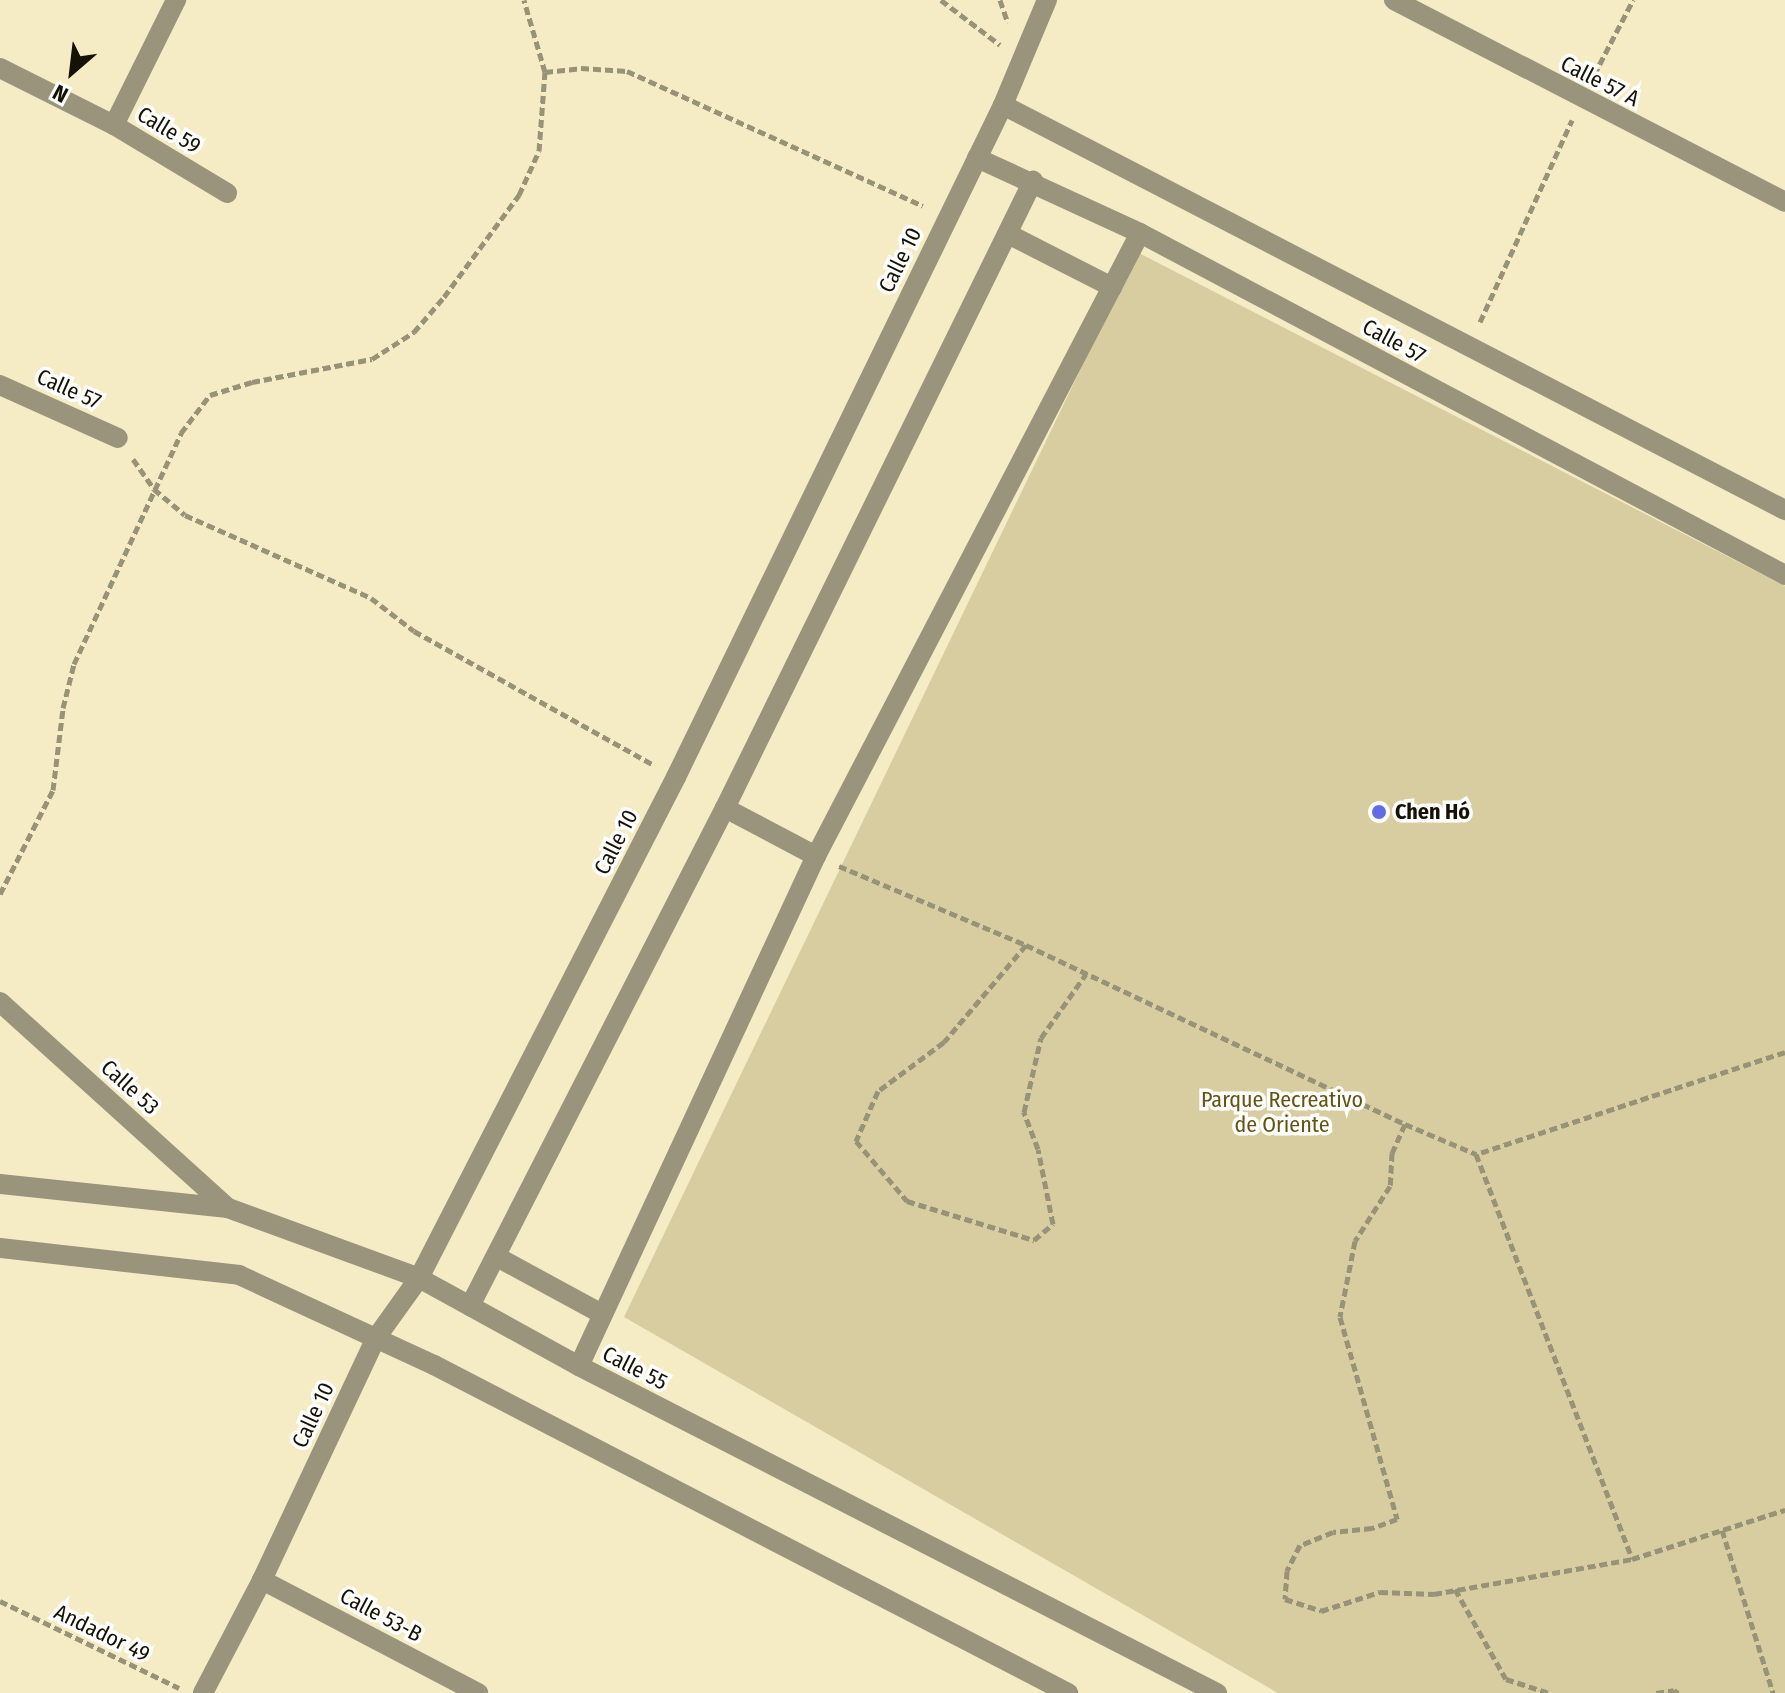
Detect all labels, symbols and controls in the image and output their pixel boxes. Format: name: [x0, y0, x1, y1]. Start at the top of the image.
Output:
north arrow: [32, 32, 112, 112]
street label: Calle 57 A: [1556, 50, 1644, 112]
text: N: [48, 79, 73, 109]
street label: Calle 59: [132, 101, 206, 159]
street label: Calle 10: [873, 223, 927, 297]
street label: Calle 57: [1358, 313, 1430, 369]
street label: Calle 57: [33, 363, 105, 415]
place label: Chen Hó: [1395, 799, 1470, 825]
marker: Chen Hó: [1370, 803, 1388, 821]
street label: Calle 10: [589, 805, 643, 879]
street label: Calle 53: [96, 1054, 164, 1120]
park label: Parque Recreativo de Oriente: [1201, 1086, 1363, 1138]
street label: Calle 55: [598, 1341, 672, 1395]
street label: Calle 10: [286, 1378, 340, 1452]
street label: Calle 53-B: [335, 1582, 427, 1648]
street label: Andador 49: [50, 1599, 154, 1667]

